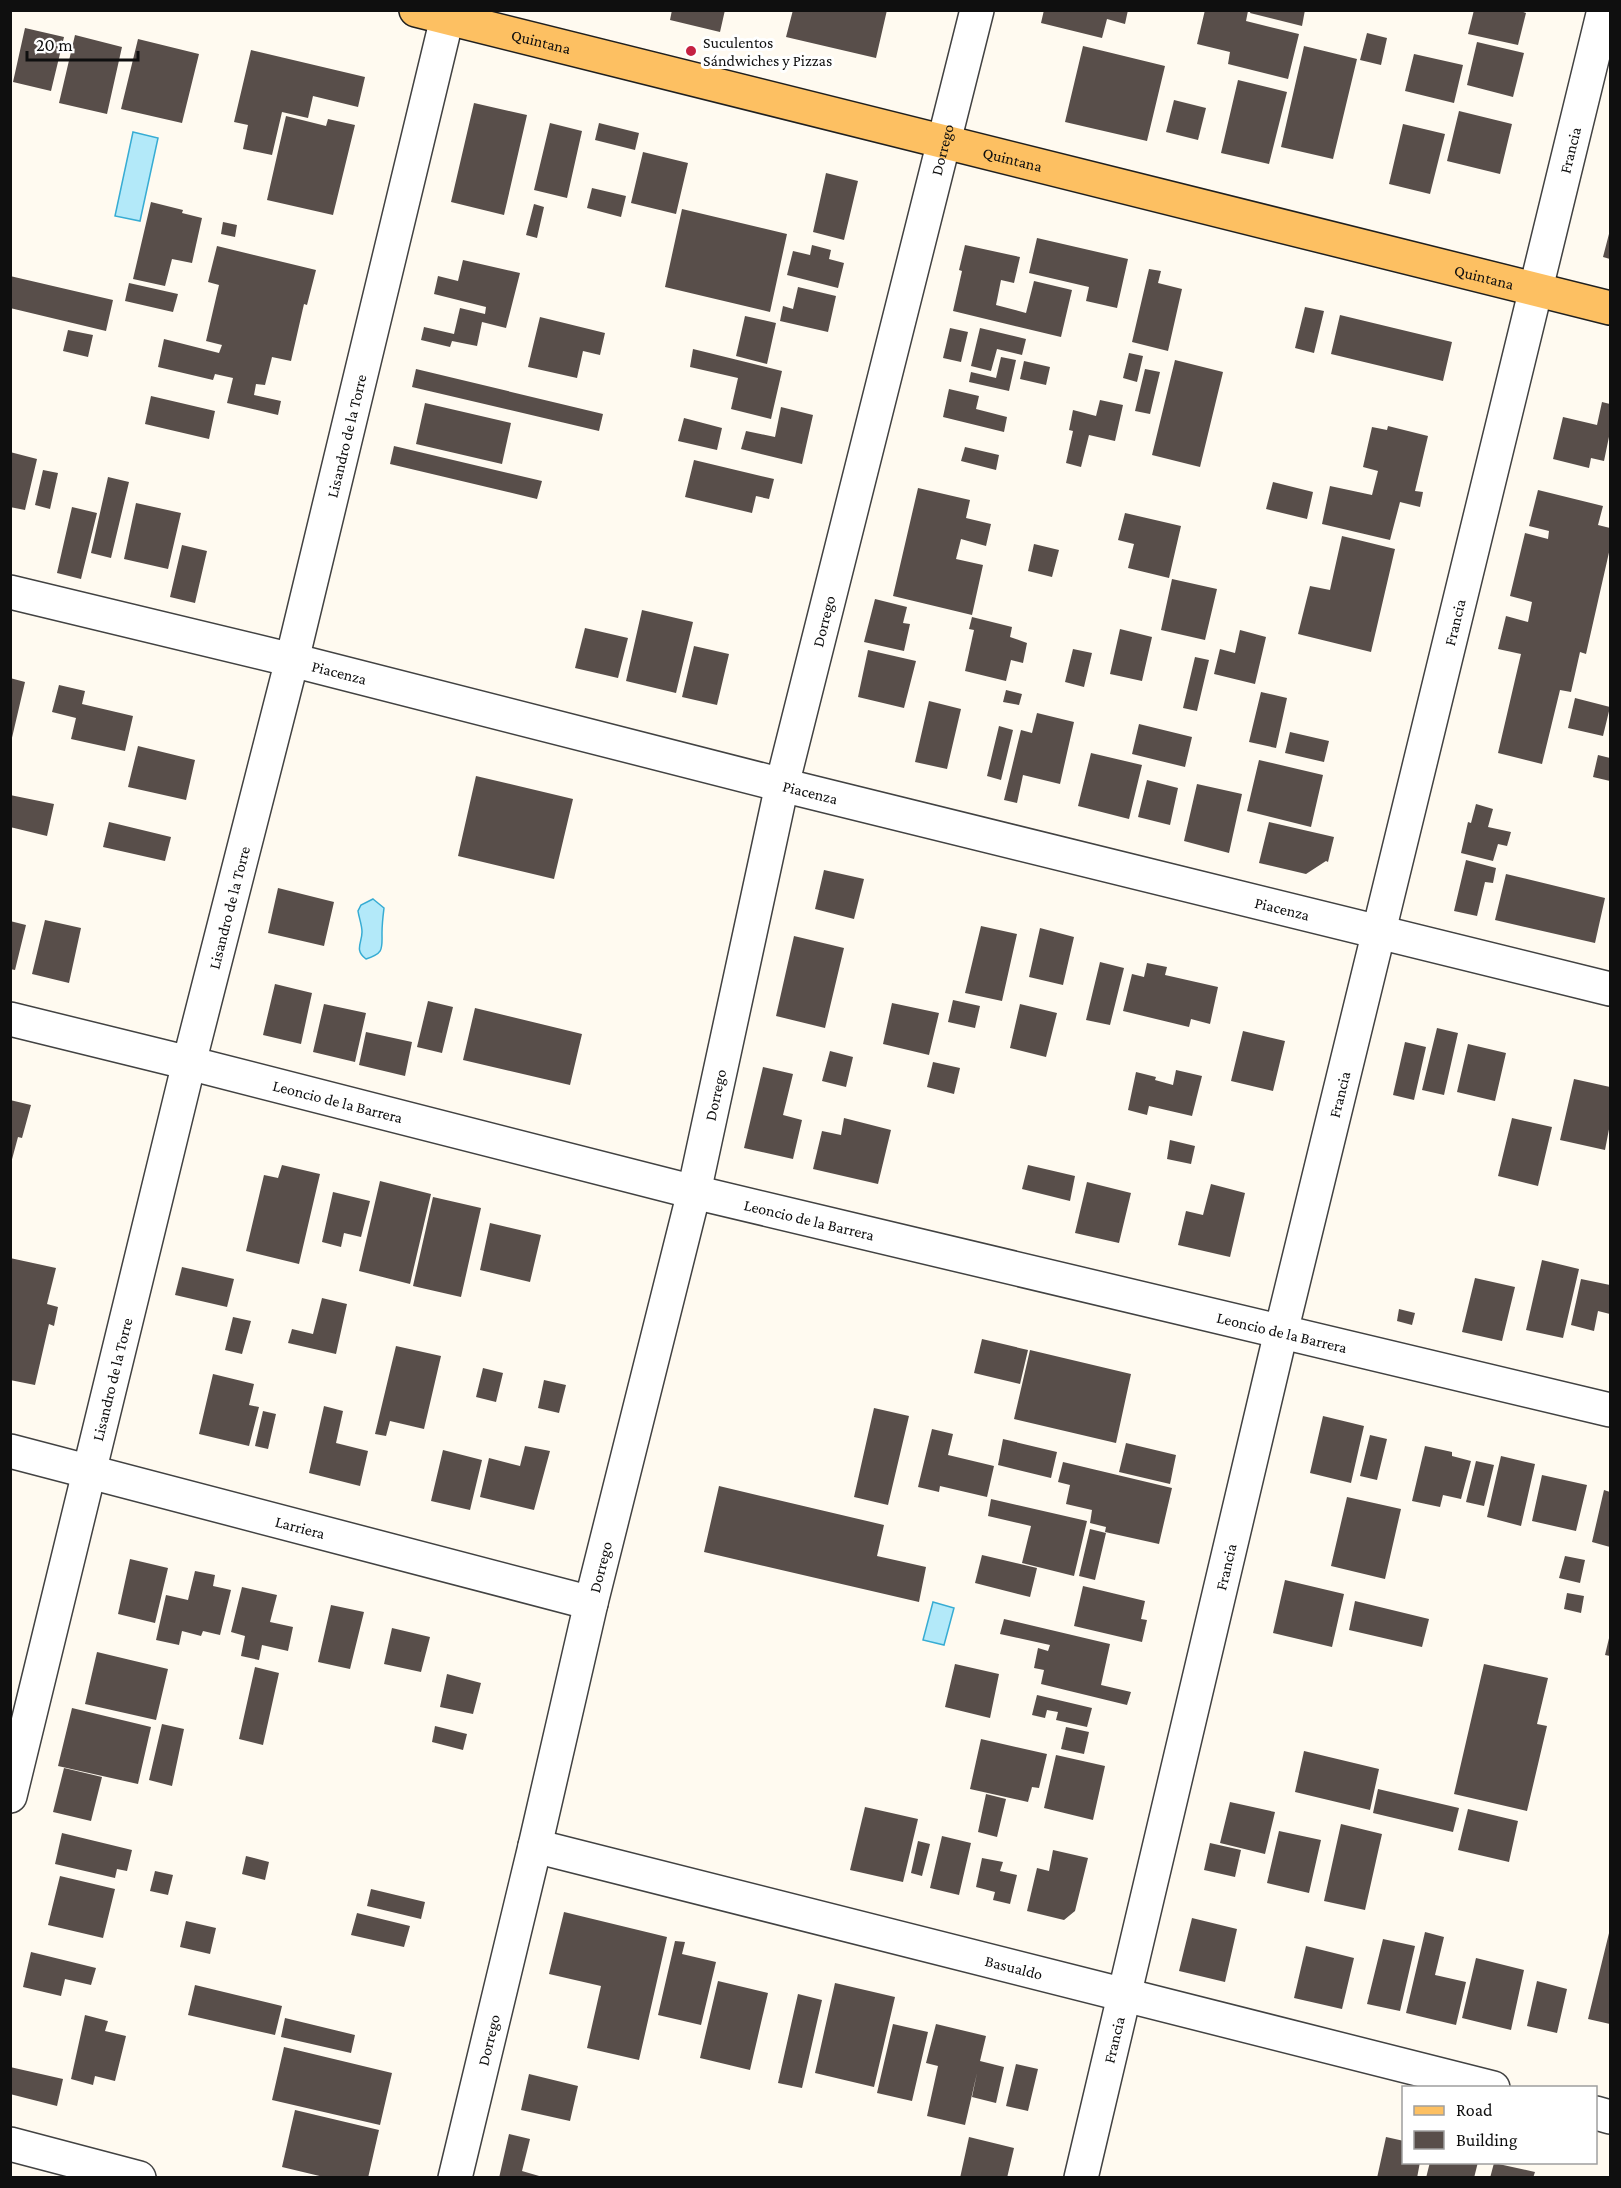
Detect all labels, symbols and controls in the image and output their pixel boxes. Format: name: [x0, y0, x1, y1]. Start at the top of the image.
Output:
scale bar: [27, 24, 138, 62]
street label: Quintana: [510, 26, 573, 57]
place label: Suculentos Sándwiches y Pizzas: [703, 34, 832, 70]
text: 20 m: [36, 35, 73, 55]
marker: Suculentos Sándwiches y Pizzas: [684, 44, 698, 58]
street label: Dorrego: [928, 122, 957, 177]
street label: Francia: [1556, 125, 1584, 175]
street label: Quintana: [981, 144, 1045, 175]
street label: Quintana: [1453, 262, 1516, 293]
street label: Lisandro de la Torre: [324, 373, 370, 499]
street label: Dorrego: [809, 594, 838, 649]
street label: Francia: [1441, 597, 1469, 647]
street label: Piacenza: [310, 657, 369, 688]
street label: Piacenza: [781, 778, 840, 808]
street label: Lisandro de la Torre: [205, 844, 253, 971]
street label: Piacenza: [1253, 894, 1312, 924]
street label: Dorrego: [702, 1068, 729, 1122]
street label: Francia: [1326, 1069, 1354, 1119]
street label: Leoncio de la Barrera: [271, 1077, 405, 1126]
street label: Leoncio de la Barrera: [742, 1196, 877, 1244]
street label: Leoncio de la Barrera: [1215, 1309, 1349, 1356]
street label: Lisandro de la Torre: [89, 1316, 135, 1443]
street label: Larriera: [273, 1513, 327, 1542]
street label: Dorrego: [586, 1540, 615, 1595]
street label: Francia: [1212, 1541, 1240, 1592]
street label: Basualdo: [983, 1952, 1045, 1983]
street label: Dorrego: [474, 2013, 503, 2067]
street label: Francia: [1100, 2014, 1128, 2065]
legend: [1402, 2086, 1597, 2164]
text: Road: [1456, 2100, 1493, 2120]
text: Building: [1456, 2130, 1518, 2150]

